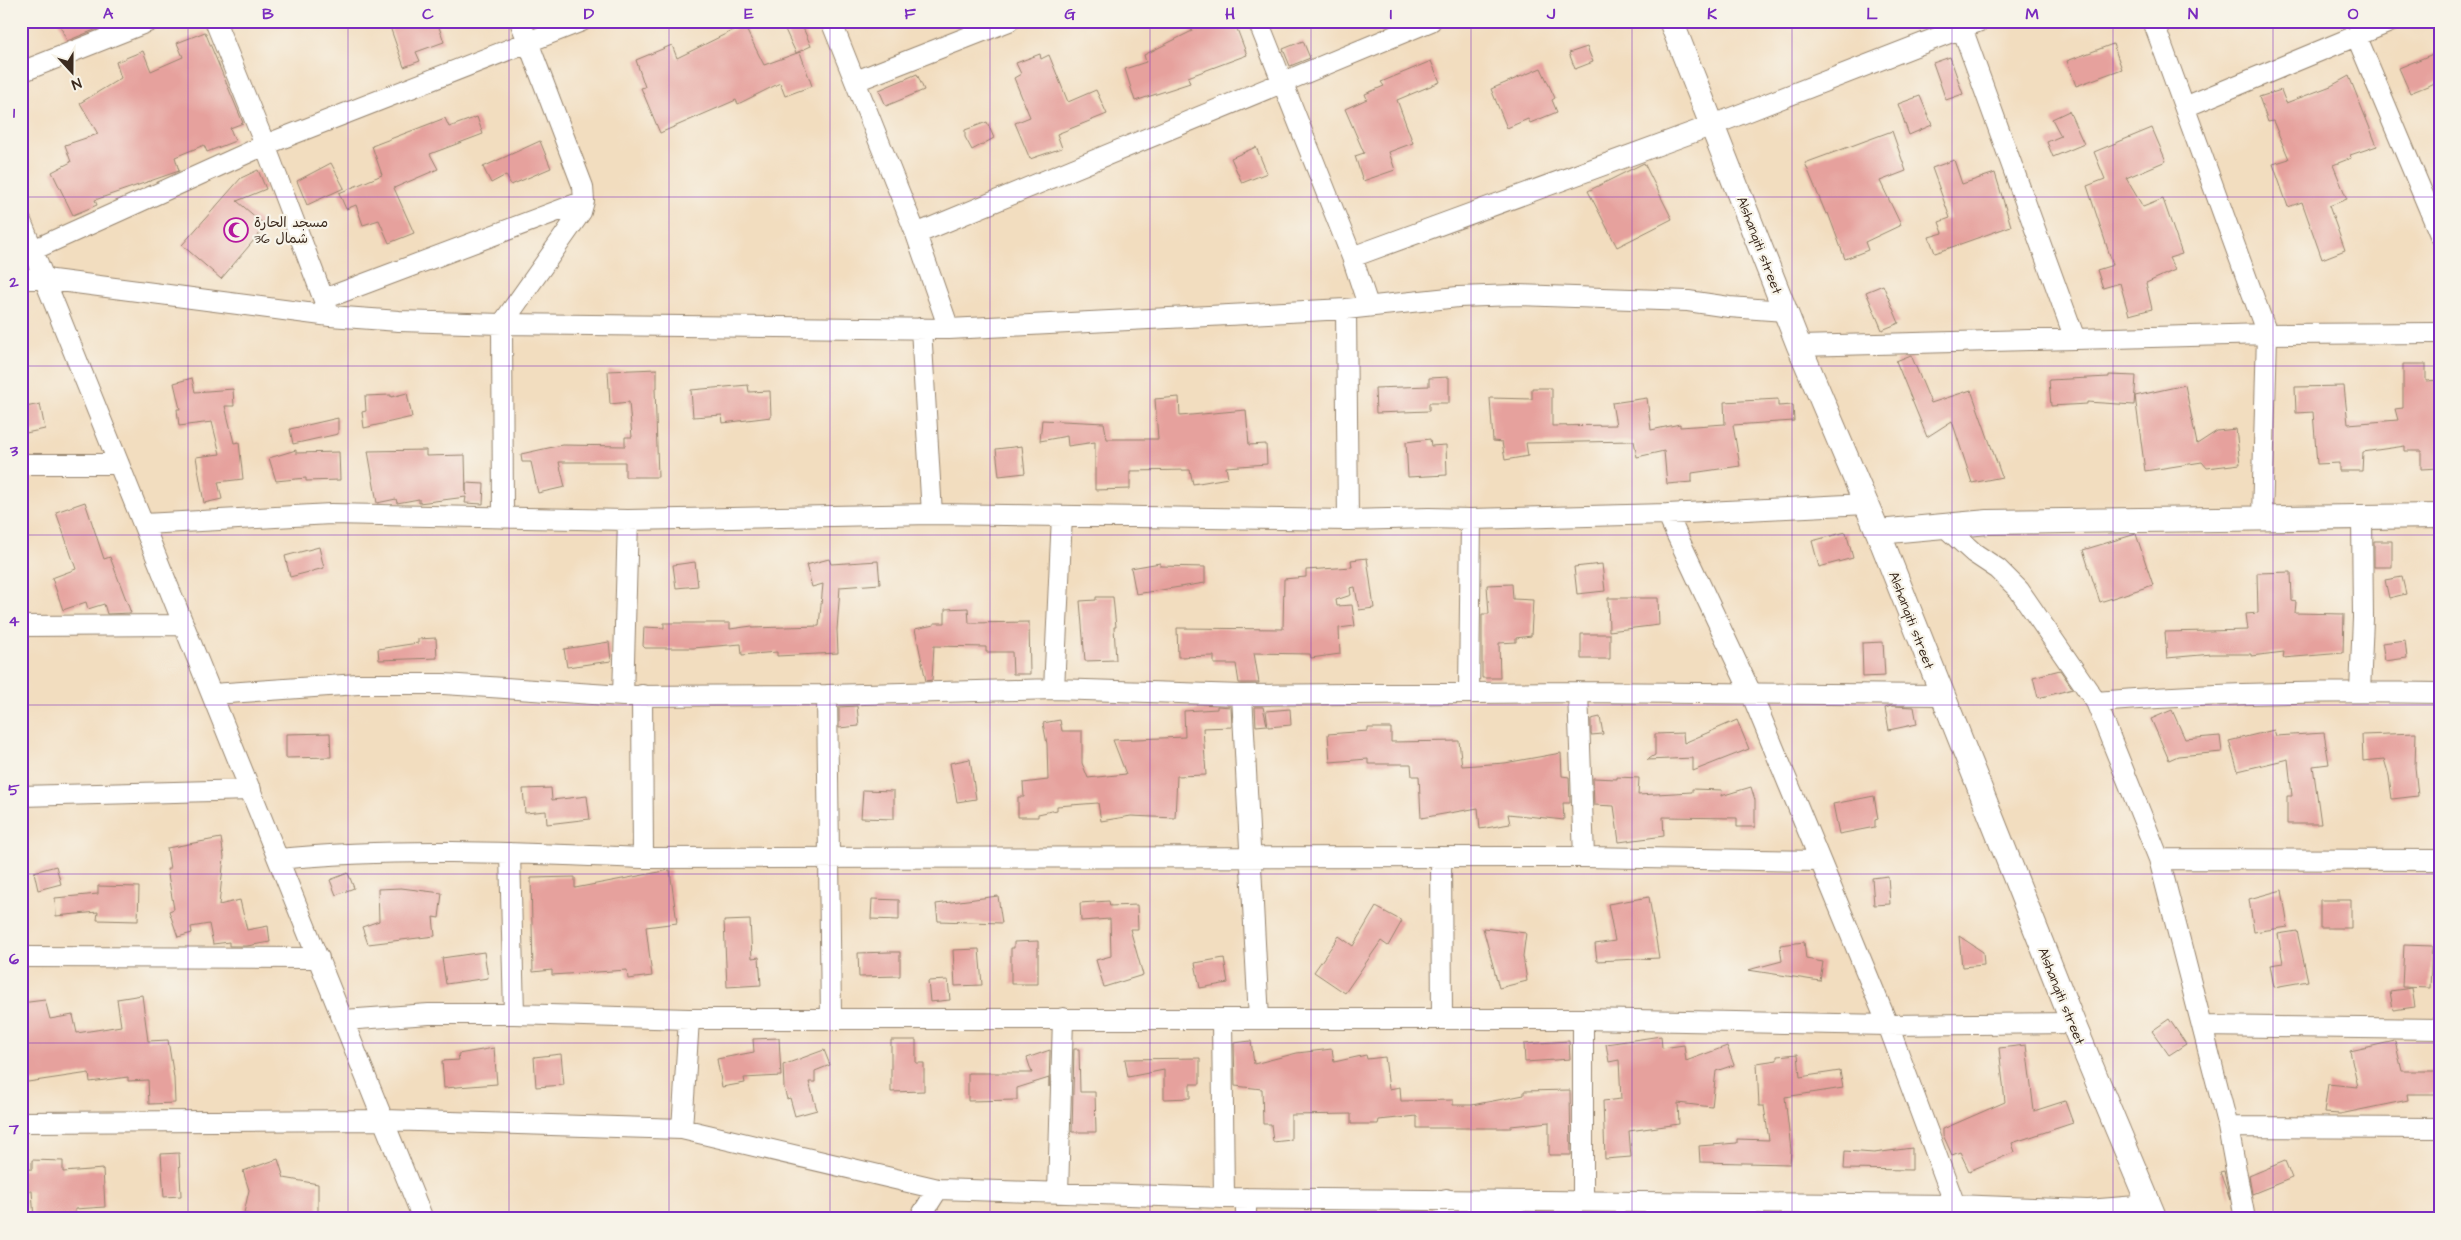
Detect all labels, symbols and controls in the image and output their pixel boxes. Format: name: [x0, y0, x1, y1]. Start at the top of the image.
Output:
text: A: [103, 3, 114, 25]
text: B: [262, 3, 274, 25]
text: C: [422, 3, 434, 25]
text: D: [584, 3, 595, 25]
text: E: [744, 3, 754, 25]
text: F: [904, 3, 916, 25]
text: G: [1064, 3, 1076, 25]
text: H: [1225, 3, 1235, 25]
text: I: [1390, 3, 1392, 25]
text: J: [1546, 3, 1556, 25]
text: K: [1707, 3, 1717, 25]
text: L: [1866, 3, 1878, 25]
text: M: [2025, 3, 2039, 25]
text: N: [2188, 3, 2198, 25]
text: O: [2348, 3, 2359, 25]
north arrow: [48, 48, 98, 98]
text: N: [68, 72, 84, 94]
text: 1: [13, 102, 16, 124]
street label: Alshanqiti street: [1731, 194, 1787, 297]
place label: مسجد الحارة 36 شمال: [254, 213, 328, 249]
mosque icon: مسجد الحارة 36 شمال: [223, 217, 249, 243]
text: 2: [8, 271, 19, 293]
text: 3: [9, 440, 19, 462]
street label: Alshanqiti street: [1883, 569, 1939, 672]
text: 4: [9, 610, 20, 632]
text: 5: [8, 779, 20, 801]
street label: Alshanqiti street: [2032, 945, 2090, 1048]
text: 6: [9, 948, 19, 970]
text: 7: [8, 1118, 19, 1140]

